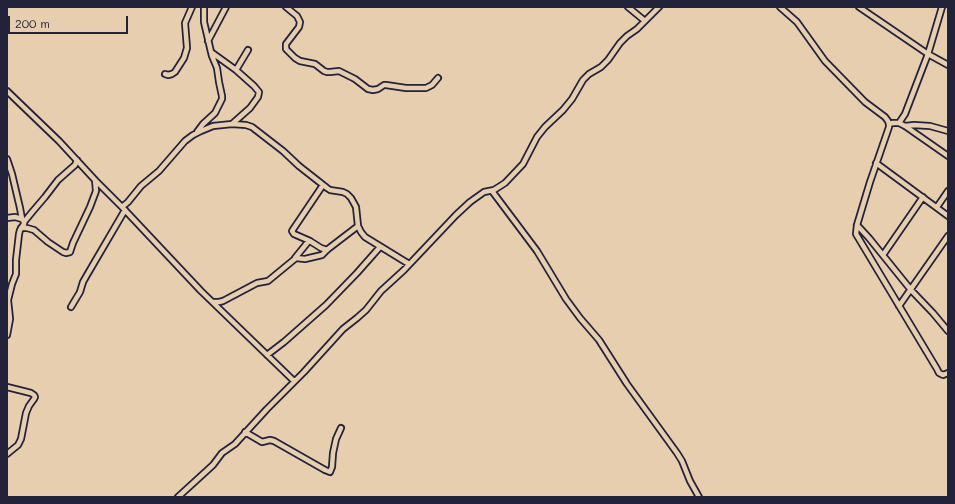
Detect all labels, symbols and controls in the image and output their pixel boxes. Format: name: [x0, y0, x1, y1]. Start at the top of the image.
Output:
scale bar: [10, 8, 130, 34]
text: 200 m: [15, 15, 50, 31]

